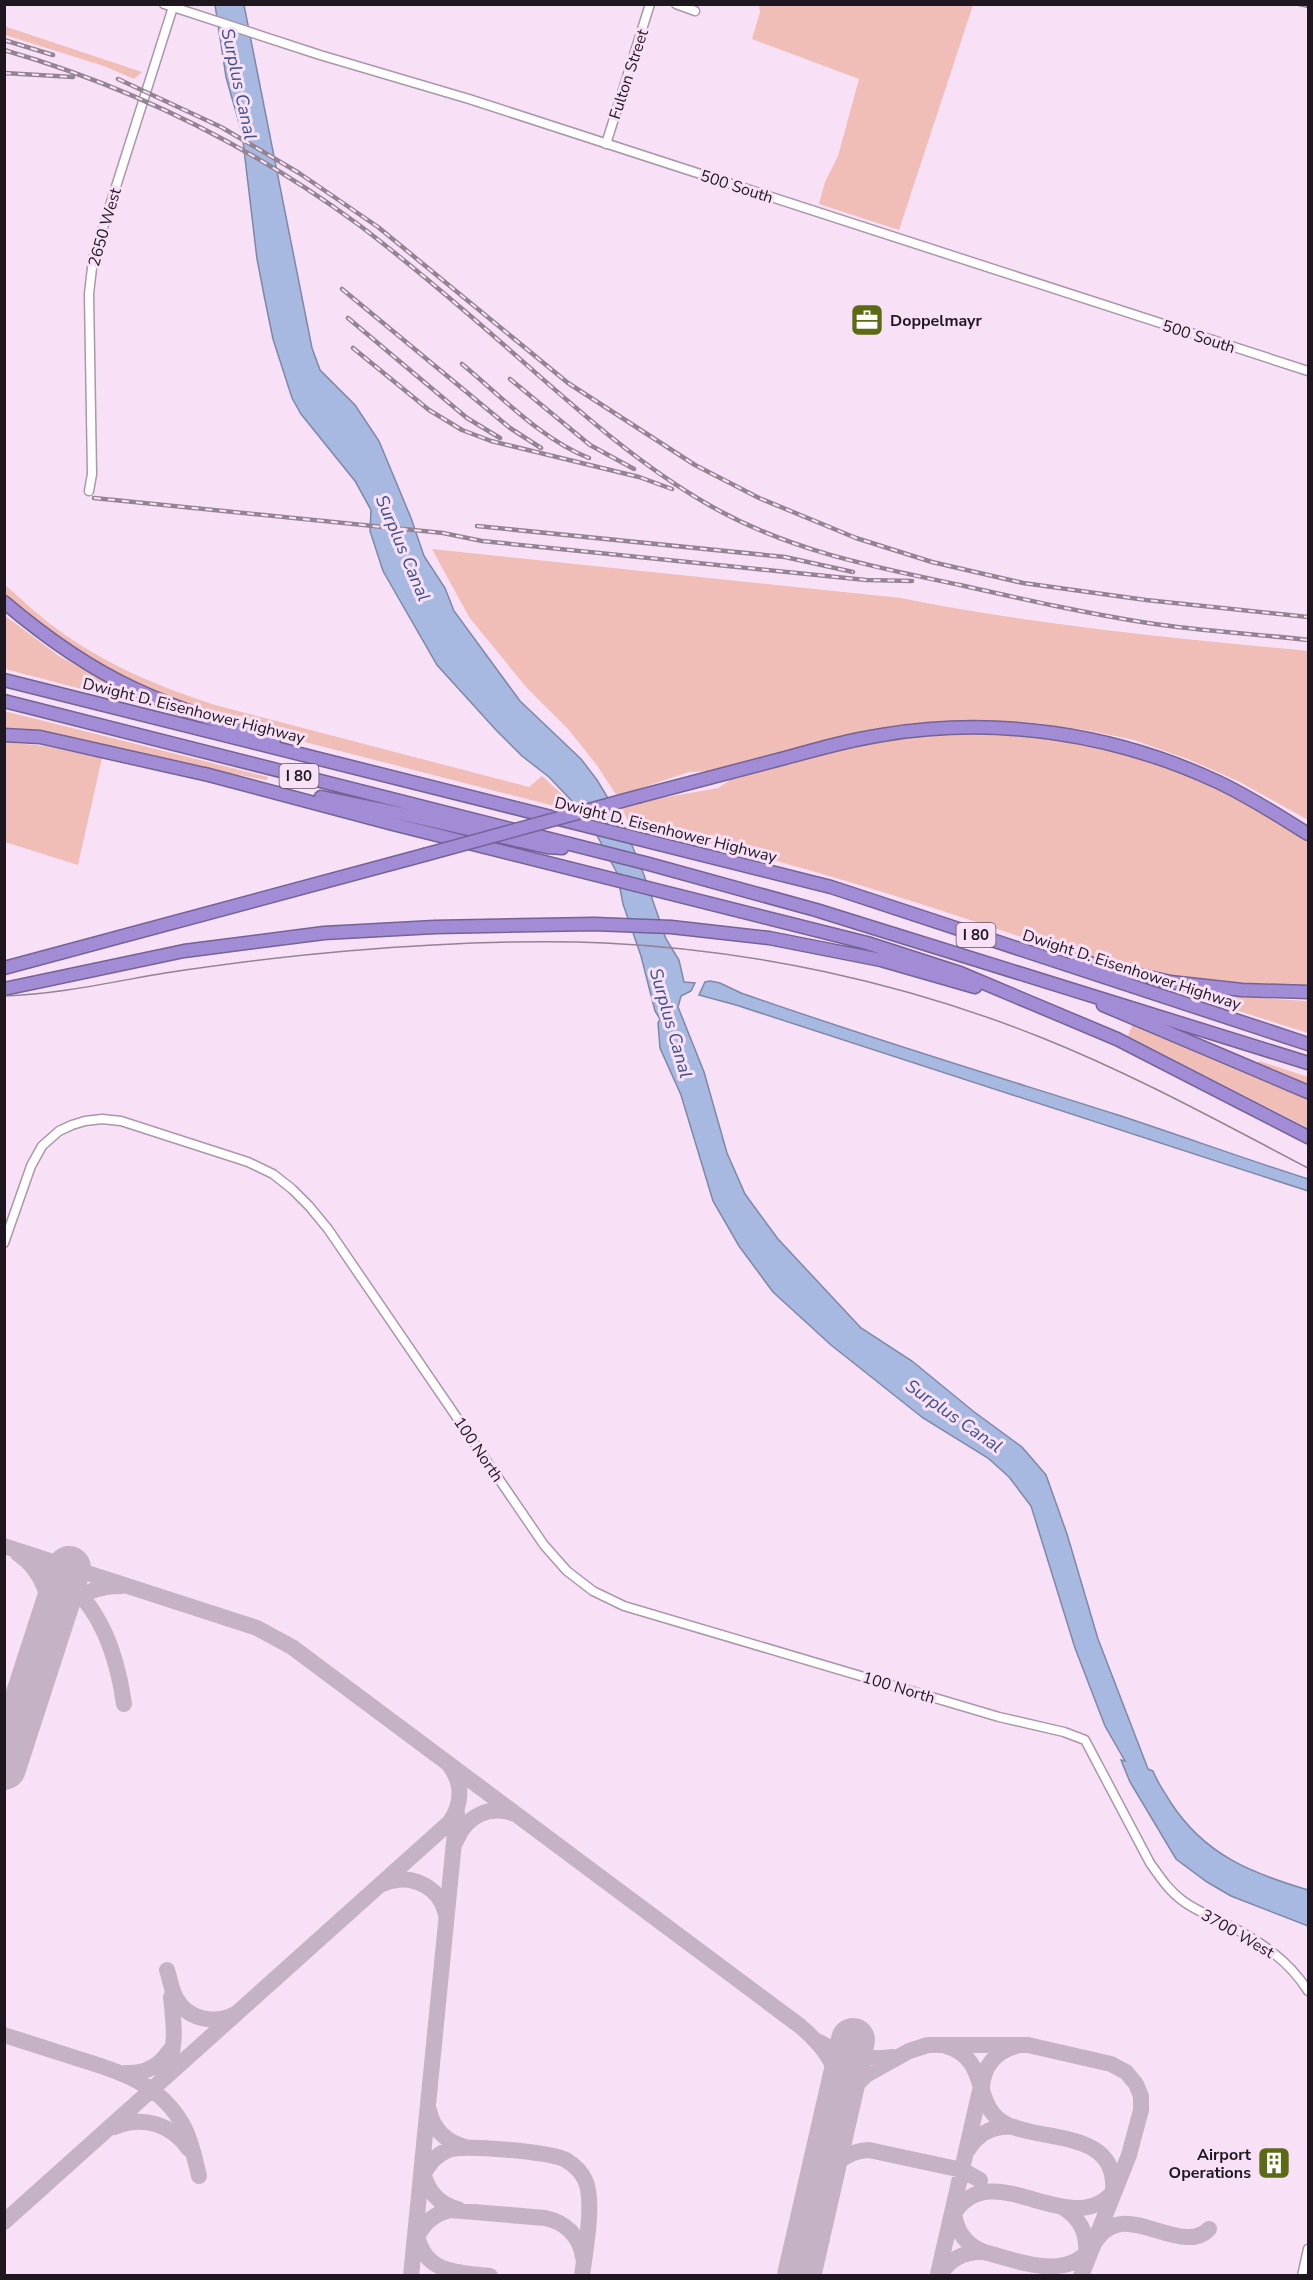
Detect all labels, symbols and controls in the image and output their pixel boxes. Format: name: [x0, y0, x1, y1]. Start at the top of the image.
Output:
water label: Surplus Canal: [215, 26, 263, 142]
street label: Fulton Street: [604, 26, 654, 122]
street label: 500 South: [697, 165, 776, 209]
street label: 2650 West: [83, 185, 127, 269]
office icon: Doppelmayr: [849, 302, 885, 338]
place label: Doppelmayr: [890, 310, 983, 332]
street label: 500 South: [1159, 315, 1238, 359]
water label: Surplus Canal: [370, 491, 436, 605]
street label: Dwight D. Eisenhower Highway: [80, 673, 308, 749]
road number: I 80: [280, 764, 318, 788]
street label: Dwight D. Eisenhower Highway: [552, 792, 780, 868]
road number: I 80: [956, 923, 996, 947]
street label: Dwight D. Eisenhower Highway: [1020, 924, 1244, 1016]
water label: Surplus Canal: [644, 965, 698, 1081]
water label: Surplus Canal: [901, 1374, 1007, 1458]
street label: 100 North: [448, 1413, 508, 1487]
street label: 100 North: [860, 1667, 938, 1709]
street label: 3700 West: [1197, 1904, 1278, 1964]
place label: Airport Operations: [1169, 2144, 1252, 2184]
building icon: Airport Operations: [1256, 2145, 1292, 2181]

